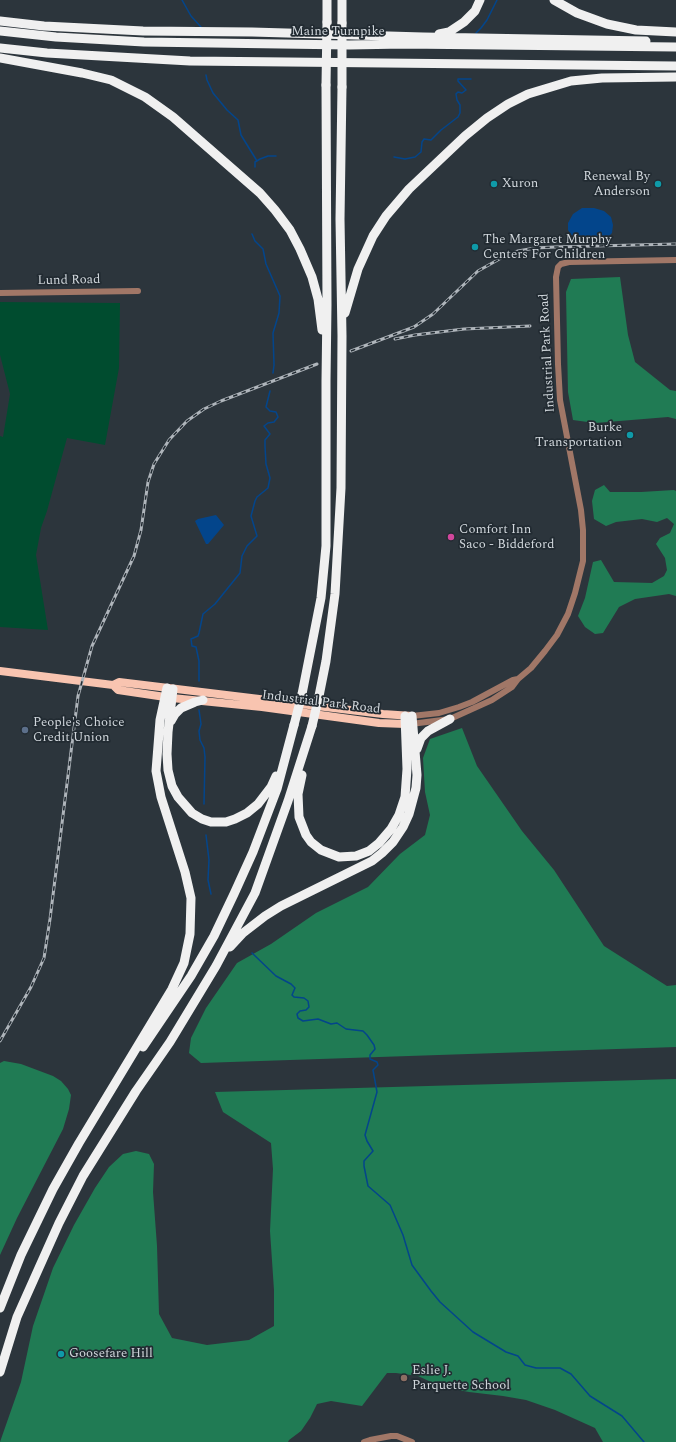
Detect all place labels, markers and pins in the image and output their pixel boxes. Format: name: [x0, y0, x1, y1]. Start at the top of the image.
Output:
place label: Renewal By Anderson: [583, 169, 650, 200]
place label: Xuron: [502, 176, 538, 192]
marker: Xuron: [489, 179, 499, 189]
marker: Renewal By Anderson: [653, 179, 663, 189]
place label: The Margaret Murphy Centers For Children: [483, 232, 611, 263]
marker: The Margaret Murphy Centers For Children: [470, 242, 480, 252]
place label: Burke Transportation: [535, 420, 622, 451]
marker: Burke Transportation: [625, 430, 635, 440]
place label: Comfort Inn Saco - Biddeford: [459, 522, 554, 553]
marker: Comfort Inn Saco - Biddeford: [446, 532, 456, 542]
place label: People's Choice Credit Union: [33, 715, 125, 746]
marker: People's Choice Credit Union: [20, 725, 30, 735]
place label: Goosefare Hill: [69, 1346, 153, 1362]
marker: Goosefare Hill: [56, 1349, 66, 1359]
place label: Eslie J. Parquette School: [412, 1363, 510, 1394]
marker: Eslie J. Parquette School: [399, 1373, 409, 1383]

